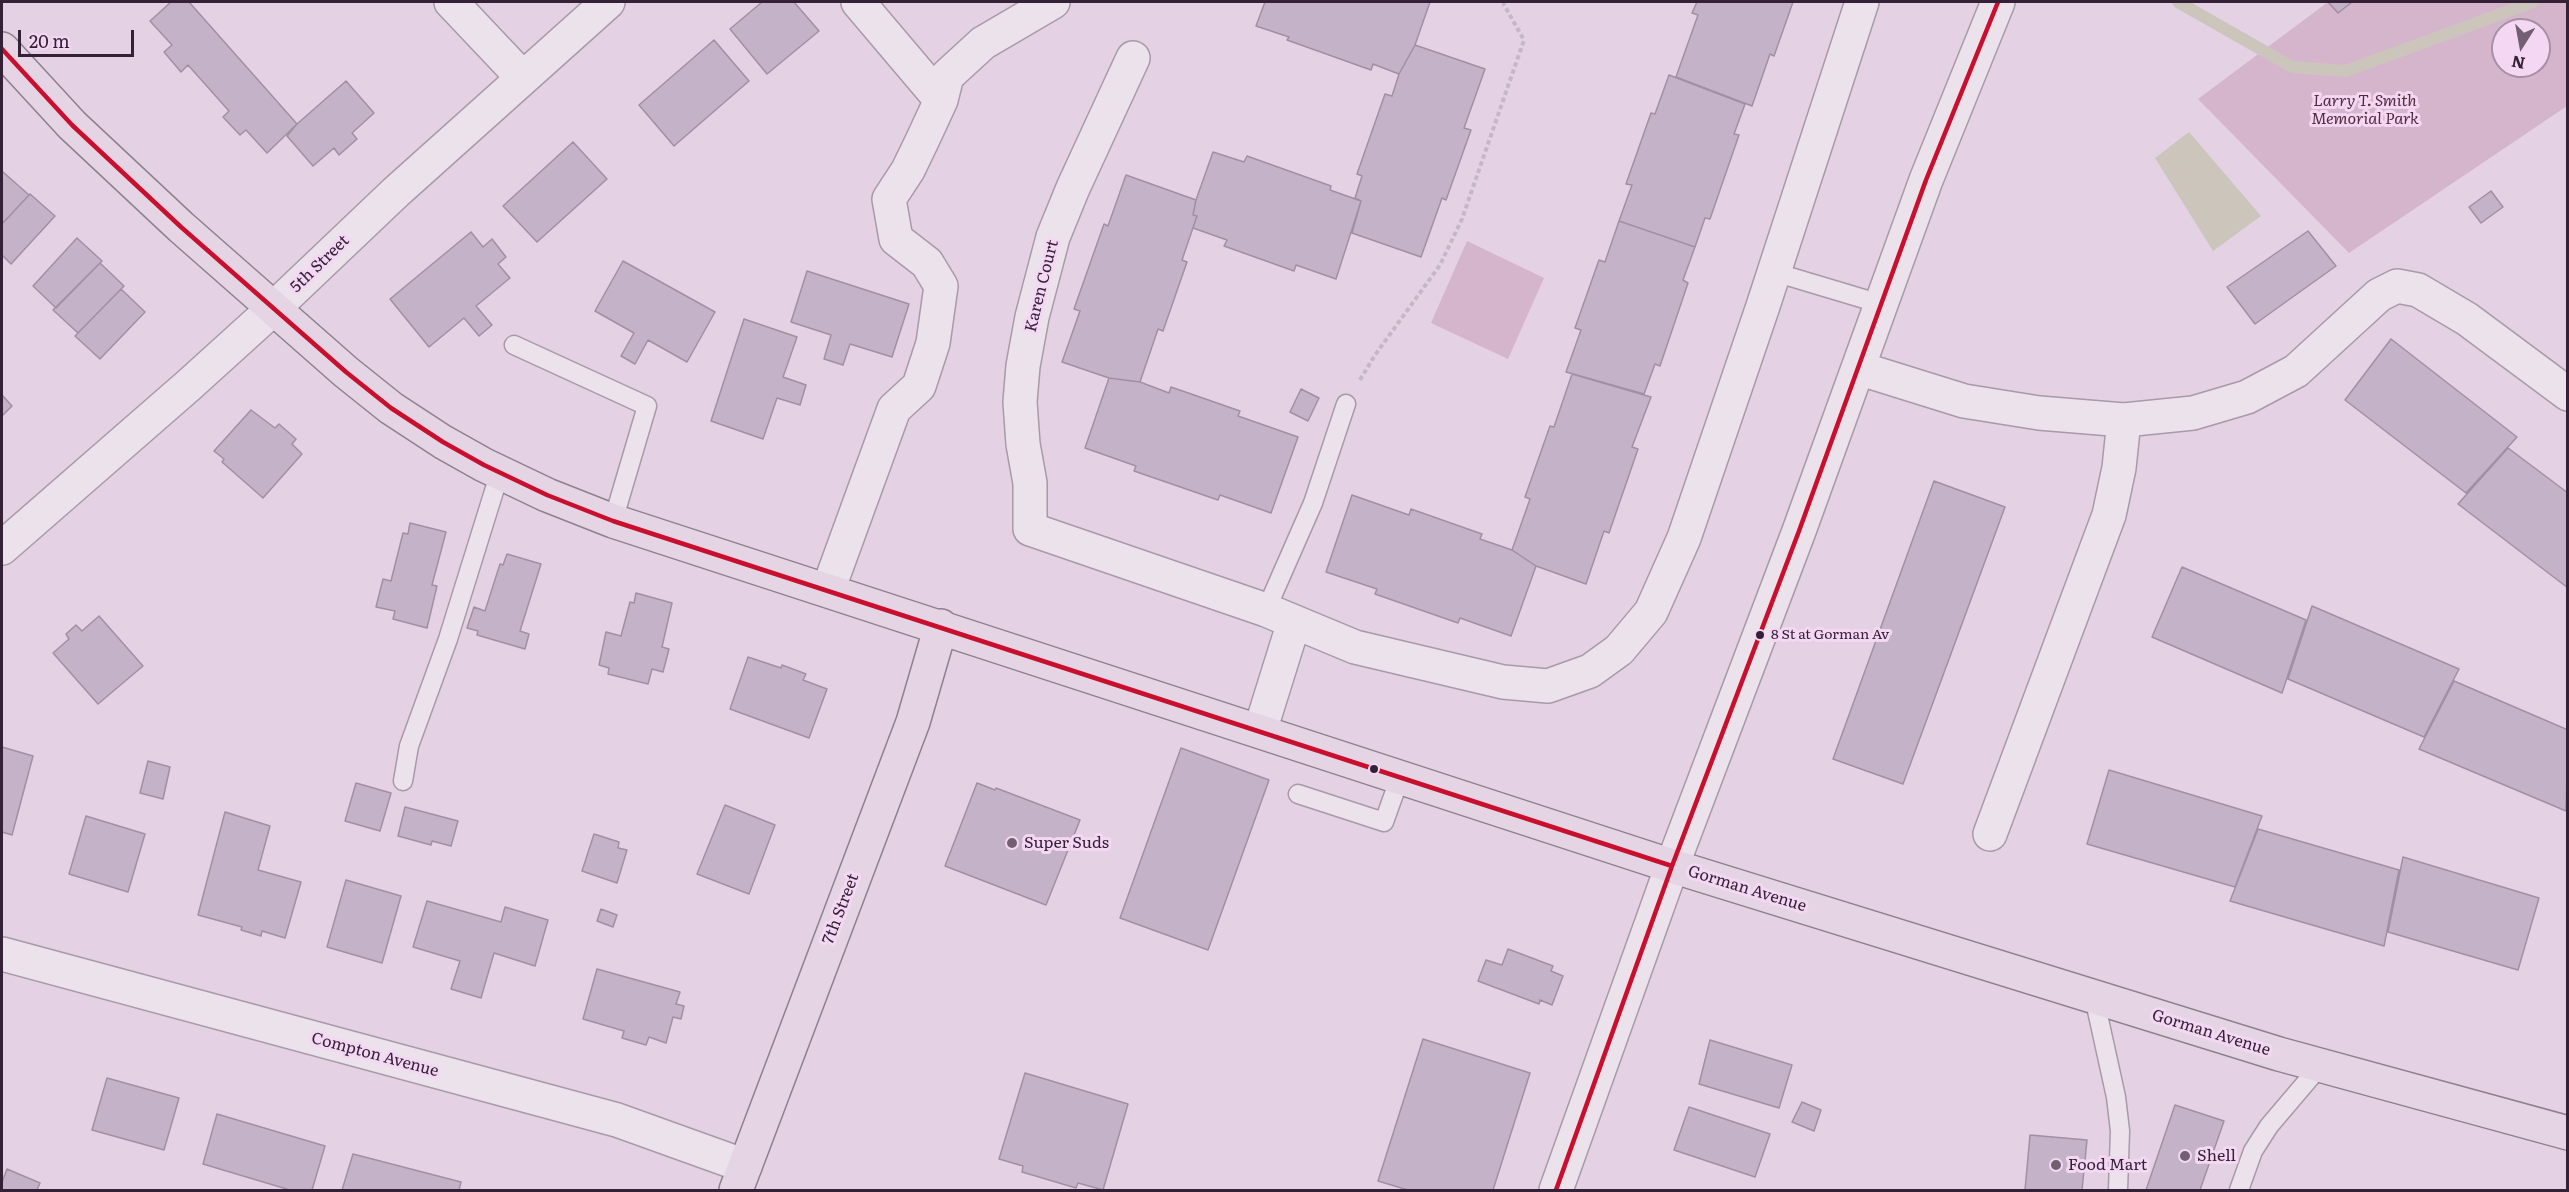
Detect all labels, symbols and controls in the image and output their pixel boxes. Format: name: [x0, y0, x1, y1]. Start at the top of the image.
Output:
scale bar: [21, 18, 136, 56]
north arrow: [2491, 18, 2551, 78]
text: 20 m: [29, 27, 70, 54]
text: N: [2509, 51, 2527, 77]
park label: Larry T. Smith Memorial Park: [2311, 91, 2419, 129]
street label: 5th Street: [287, 231, 353, 297]
street label: Karen Court: [1021, 238, 1063, 334]
place label: 8 St at Gorman Av: [1771, 627, 1889, 643]
marker: 8 St at Gorman Av: [1754, 629, 1766, 641]
unlabelled marker: [1368, 763, 1380, 775]
place label: Super Suds: [1024, 833, 1109, 853]
marker: Super Suds: [1005, 836, 1019, 850]
street label: Gorman Avenue: [1685, 862, 1809, 916]
street label: 7th Street: [819, 871, 863, 947]
street label: Gorman Avenue: [2149, 1006, 2273, 1060]
street label: Compton Avenue: [309, 1029, 441, 1081]
place label: Shell: [2197, 1146, 2236, 1166]
marker: Shell: [2178, 1149, 2192, 1163]
place label: Food Mart: [2068, 1155, 2147, 1175]
marker: Food Mart: [2049, 1158, 2063, 1172]

